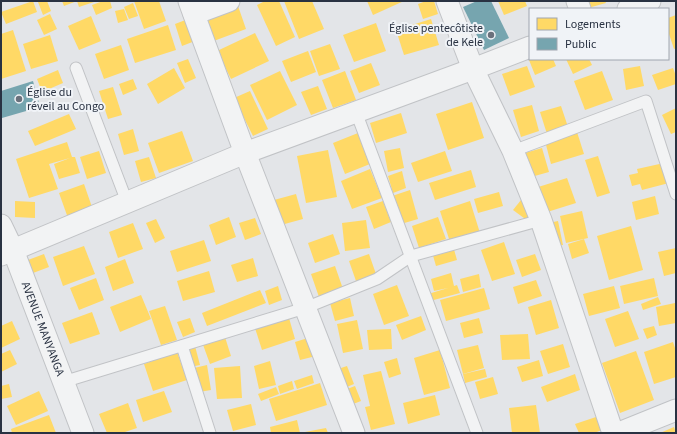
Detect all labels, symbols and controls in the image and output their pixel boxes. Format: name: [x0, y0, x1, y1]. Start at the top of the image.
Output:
legend: [529, 8, 669, 60]
text: Logements: [565, 16, 620, 33]
place label: Église pentecôtiste de Kele: [389, 20, 483, 51]
marker: Église pentecôtiste de Kele: [486, 30, 496, 40]
text: Public: [565, 36, 597, 53]
place label: Église du réveil au Congo: [27, 84, 104, 115]
marker: Église du réveil au Congo: [14, 94, 24, 104]
street label: AVENUE MANYANGA: [17, 279, 69, 379]

